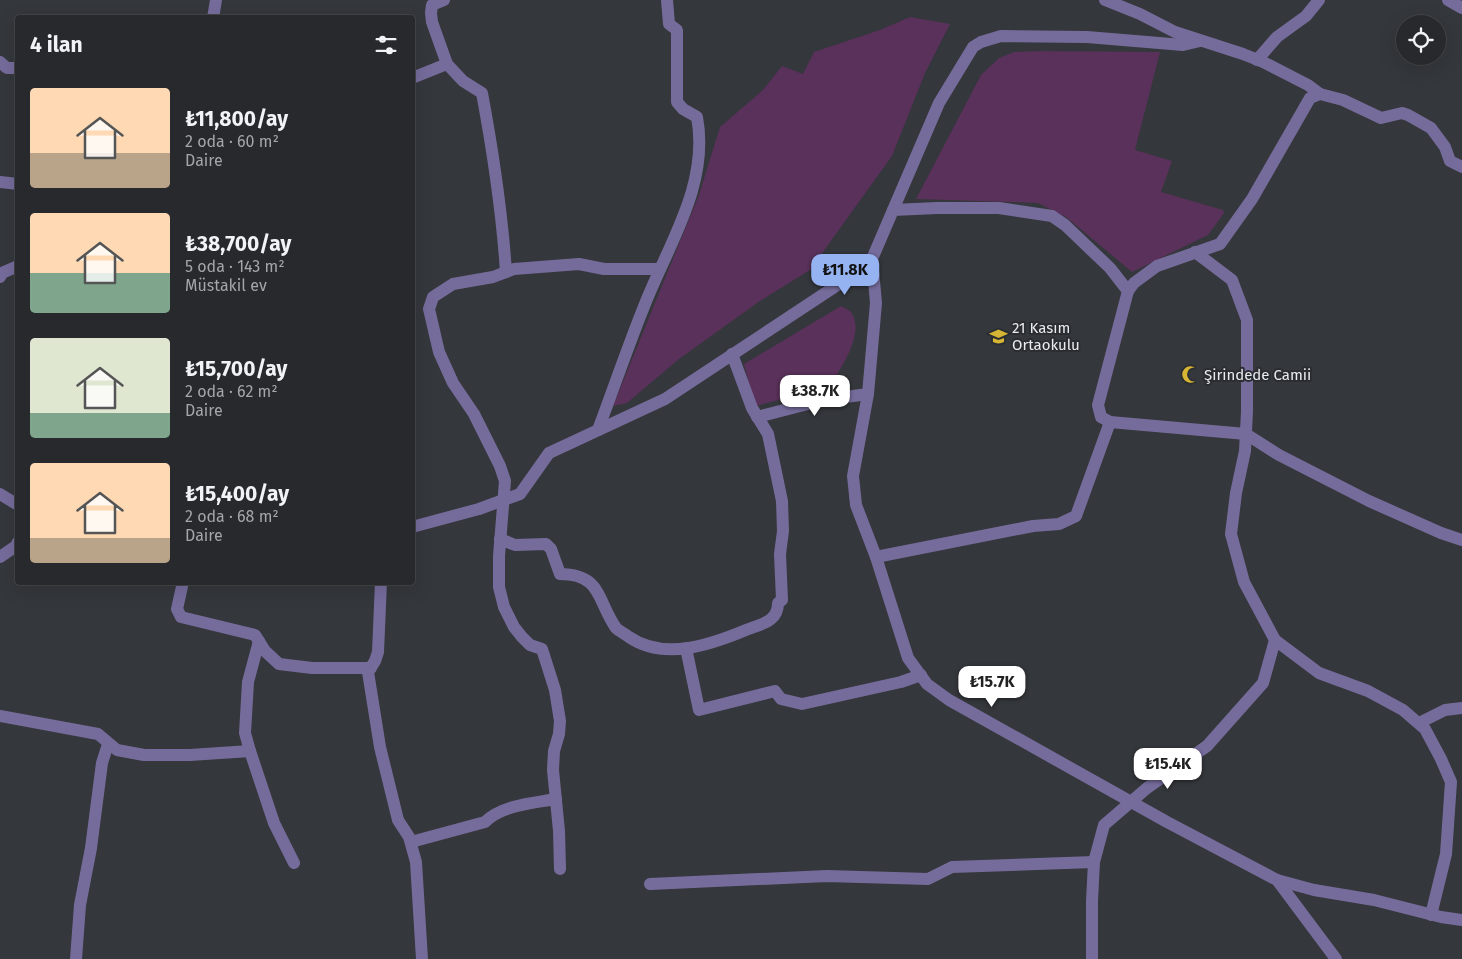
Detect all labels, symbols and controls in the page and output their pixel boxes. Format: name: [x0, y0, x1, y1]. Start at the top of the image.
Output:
map controls: [1396, 15, 1446, 65]
button: locate: [1396, 15, 1446, 65]
icon: filters: [372, 31, 400, 59]
text: 4 ilan: [30, 32, 83, 58]
text: ₺11,800/ay: [185, 106, 288, 132]
icon: home: [70, 108, 130, 168]
text: 2 oda · 60 m²: [185, 132, 279, 151]
text: Daire: [185, 151, 223, 170]
text: ₺38,700/ay: [185, 231, 291, 257]
icon: home: [70, 233, 130, 293]
pin: ₺11.8K: [804, 254, 886, 296]
text: 5 oda · 143 m²: [185, 257, 285, 276]
text: ₺11.8K: [822, 260, 868, 279]
text: Müstakil ev: [185, 276, 267, 295]
place label: 21 Kasım Ortaokulu: [1012, 319, 1080, 354]
school or university icon: 21 Kasım Ortaokulu: [988, 327, 1008, 347]
text: ₺15,700/ay: [185, 356, 287, 382]
icon: home: [70, 358, 130, 418]
mosque icon: Şirindede Camii: [1180, 365, 1200, 385]
place label: Şirindede Camii: [1204, 366, 1311, 384]
pin: ₺38.7K: [774, 374, 856, 417]
text: ₺38.7K: [791, 381, 839, 400]
text: 2 oda · 62 m²: [185, 382, 278, 401]
text: Daire: [185, 401, 223, 420]
text: ₺15,400/ay: [185, 481, 289, 507]
icon: home: [70, 483, 130, 543]
text: 2 oda · 68 m²: [185, 507, 279, 526]
text: Daire: [185, 526, 223, 545]
pin: ₺15.7K: [951, 666, 1033, 708]
text: ₺15.7K: [969, 672, 1015, 691]
pin: ₺15.4K: [1127, 748, 1209, 790]
text: ₺15.4K: [1145, 754, 1191, 773]

